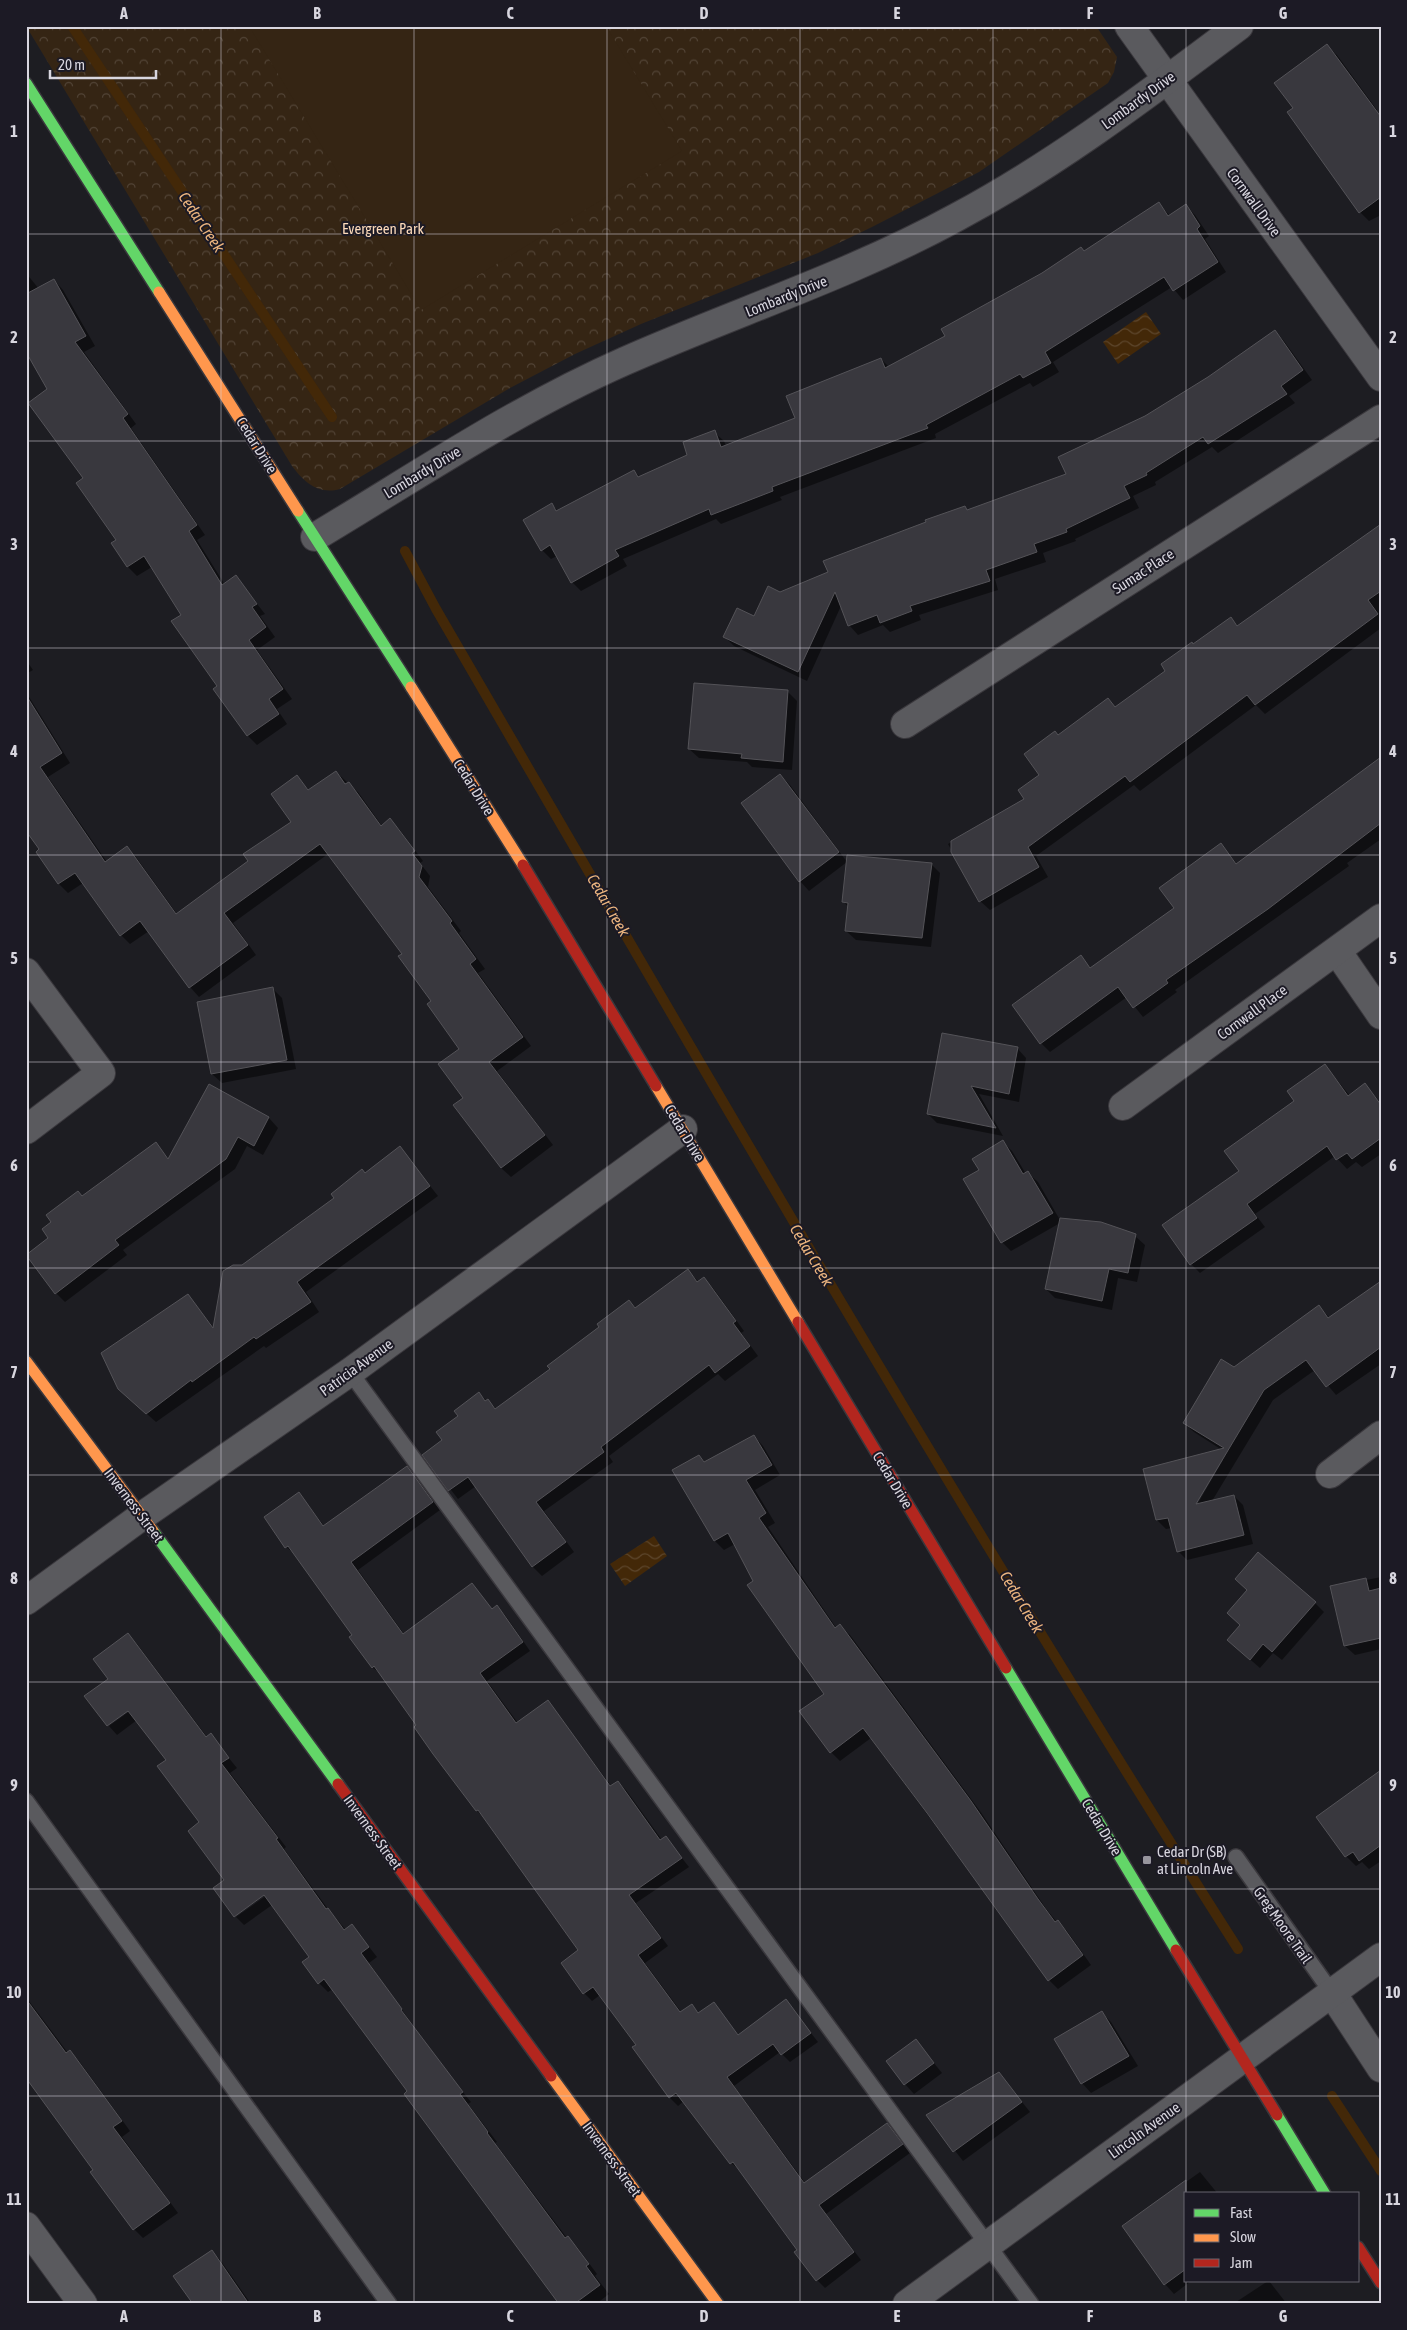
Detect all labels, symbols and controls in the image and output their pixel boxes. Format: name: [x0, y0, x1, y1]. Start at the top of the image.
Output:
text: A: [119, 4, 128, 22]
text: B: [313, 4, 321, 22]
text: C: [506, 4, 514, 22]
text: D: [700, 4, 709, 22]
text: E: [894, 4, 901, 22]
text: F: [1087, 4, 1094, 22]
text: G: [1279, 4, 1288, 22]
scale bar: [50, 48, 156, 80]
text: 20 m: [58, 56, 85, 73]
street label: Lombardy Drive: [1098, 68, 1178, 132]
text: 1: [10, 122, 18, 140]
text: 1: [1389, 122, 1397, 140]
street label: Cornwall Drive: [1223, 164, 1285, 240]
water label: Cedar Creek: [175, 188, 229, 256]
park label: Evergreen Park: [342, 220, 424, 237]
street label: Lombardy Drive: [743, 272, 830, 320]
text: 2: [10, 328, 18, 346]
text: 2: [1389, 328, 1397, 346]
street label: Cedar Drive: [233, 414, 281, 476]
street label: Lombardy Drive: [380, 442, 464, 502]
text: 3: [10, 535, 18, 553]
text: 3: [1389, 535, 1397, 553]
street label: Sumac Place: [1109, 545, 1177, 597]
text: 4: [9, 742, 18, 760]
text: 4: [1388, 742, 1397, 760]
street label: Cedar Drive: [450, 756, 498, 818]
water label: Cedar Creek: [584, 871, 634, 940]
text: 5: [10, 949, 18, 967]
text: 5: [1389, 949, 1397, 967]
street label: Cornwall Place: [1214, 981, 1290, 1043]
street label: Cedar Drive: [661, 1102, 709, 1165]
text: 6: [10, 1156, 18, 1174]
text: 6: [1389, 1156, 1397, 1174]
water label: Cedar Creek: [787, 1221, 838, 1290]
street label: Patricia Avenue: [316, 1335, 396, 1399]
text: 7: [10, 1363, 18, 1381]
text: 7: [1389, 1363, 1397, 1381]
street label: Cedar Drive: [869, 1449, 917, 1512]
street label: Inverness Street: [101, 1465, 167, 1545]
water label: Cedar Creek: [997, 1568, 1048, 1637]
text: 8: [10, 1569, 18, 1587]
text: 8: [1389, 1569, 1397, 1587]
text: 9: [10, 1776, 18, 1794]
text: 9: [1389, 1776, 1397, 1794]
street label: Inverness Street: [340, 1791, 406, 1873]
street label: Cedar Drive: [1078, 1796, 1126, 1859]
place label: Cedar Dr (SB) at Lincoln Ave: [1157, 1843, 1233, 1877]
marker: Cedar Dr (SB) at Lincoln Ave: [1141, 1854, 1153, 1866]
street label: Greg Moore Trail: [1250, 1884, 1316, 1966]
text: 10: [6, 1983, 22, 2001]
text: 10: [1385, 1983, 1401, 2001]
street label: Lincoln Avenue: [1105, 2098, 1183, 2162]
street label: Inverness Street: [579, 2118, 645, 2200]
text: 11: [6, 2190, 22, 2208]
text: 11: [1385, 2190, 1401, 2208]
legend: [1184, 2192, 1360, 2282]
text: Fast: [1230, 2204, 1252, 2221]
text: Slow: [1230, 2228, 1256, 2245]
text: Jam: [1230, 2254, 1253, 2271]
text: A: [119, 2307, 128, 2325]
text: B: [313, 2307, 321, 2325]
text: C: [506, 2307, 514, 2325]
text: D: [700, 2307, 709, 2325]
text: E: [894, 2307, 901, 2325]
text: F: [1087, 2307, 1094, 2325]
text: G: [1279, 2307, 1288, 2325]

